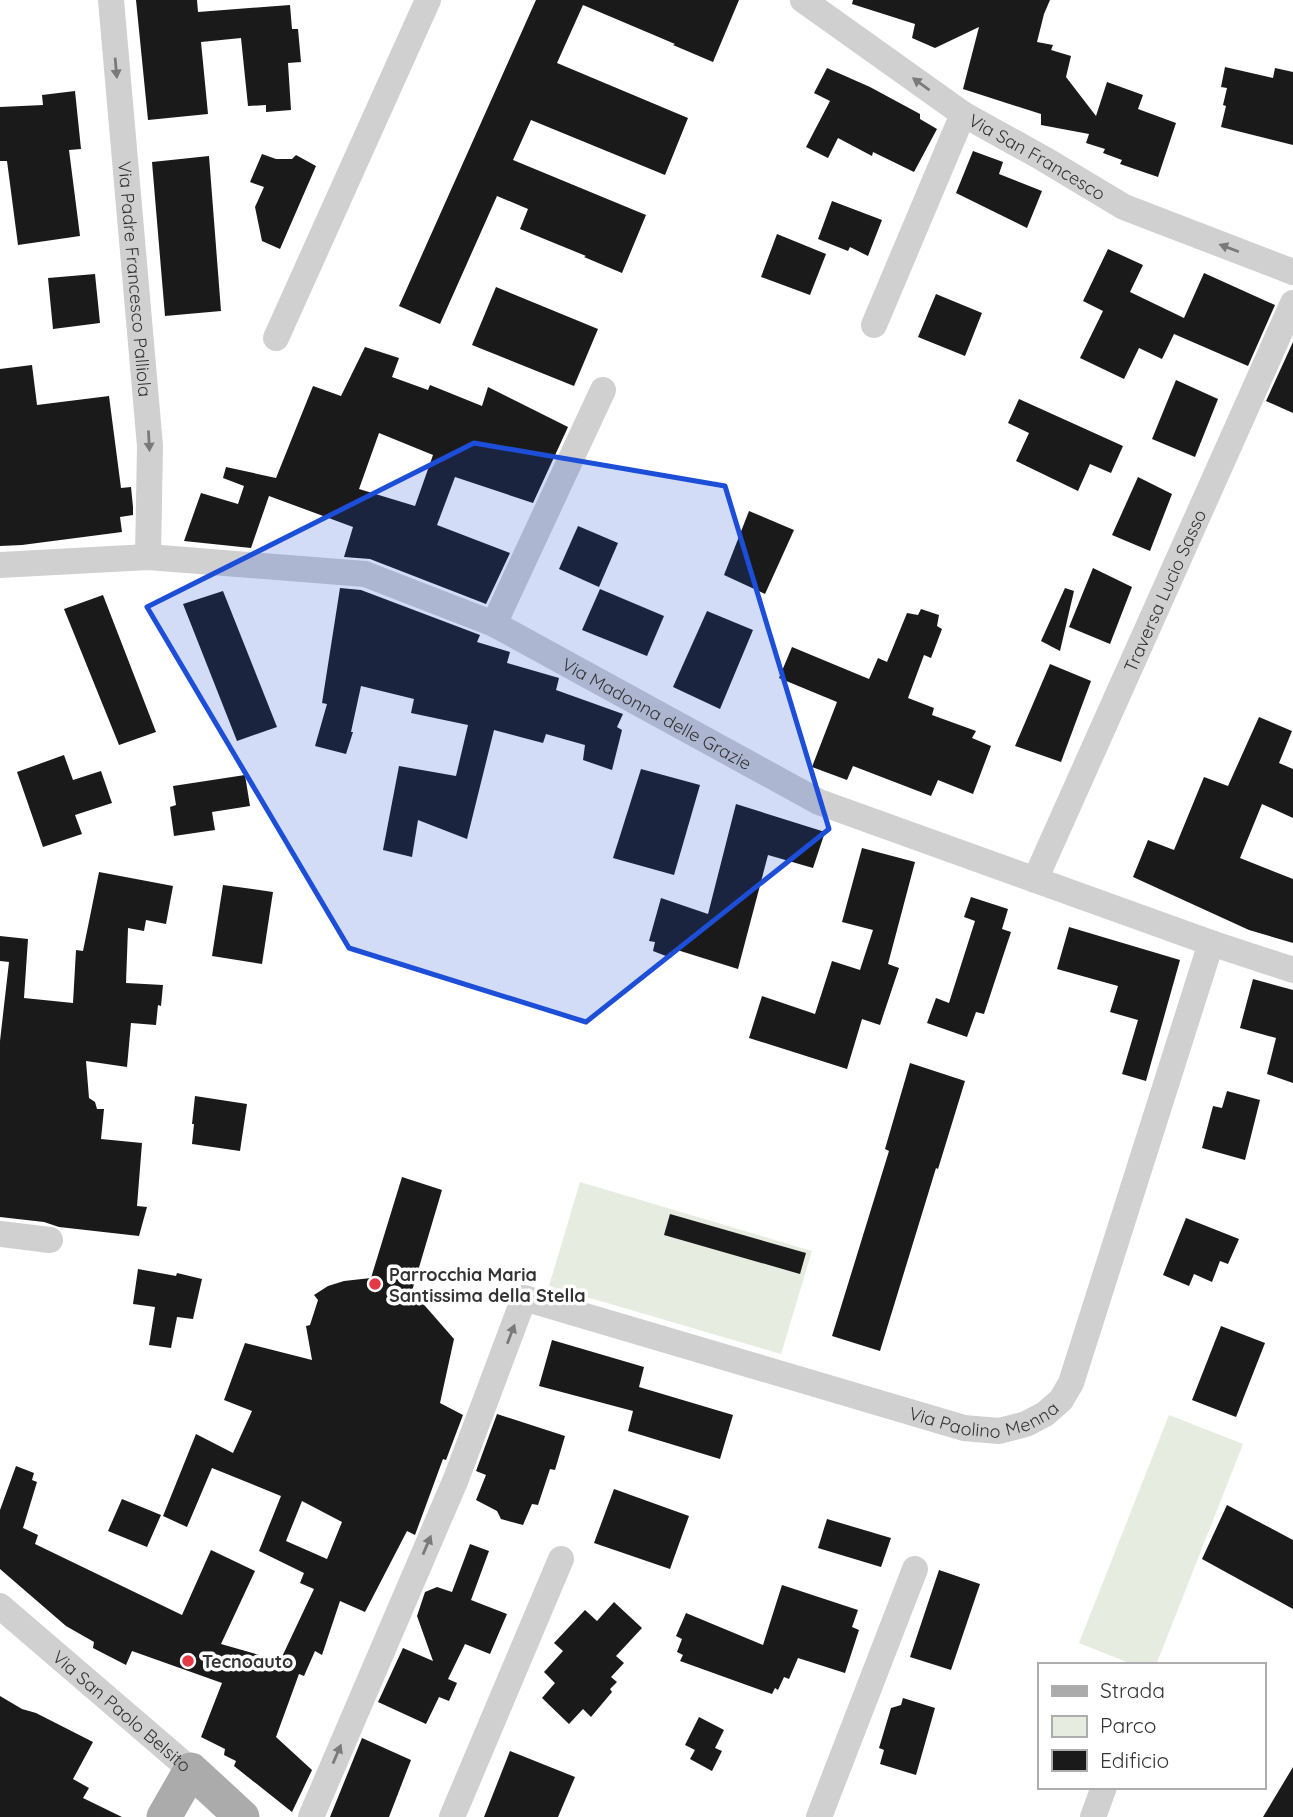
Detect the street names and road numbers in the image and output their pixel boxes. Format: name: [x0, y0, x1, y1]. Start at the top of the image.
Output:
street label: Via San Francesco: [965, 108, 1110, 205]
street label: Via Padre Francesco Palliola: [114, 160, 157, 398]
street label: Traversa Lucio Sasso: [1118, 506, 1211, 676]
street label: Via Madonna delle Grazie: [558, 652, 756, 774]
street label: Via Paolino Menna: [907, 1396, 1063, 1443]
street label: Via San Paolo Belsito: [48, 1645, 196, 1777]

